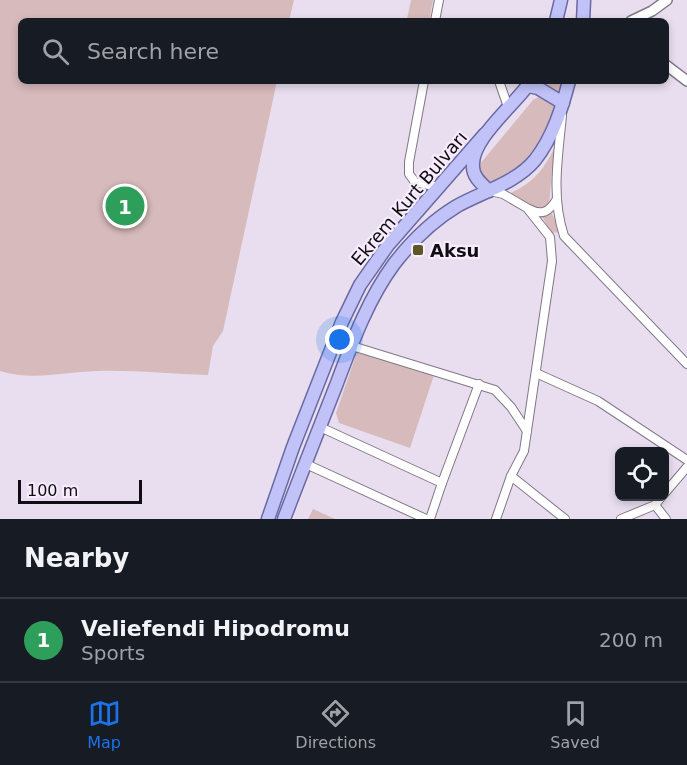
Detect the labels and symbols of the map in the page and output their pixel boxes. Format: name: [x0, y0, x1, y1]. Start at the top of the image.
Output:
street label: Ekrem Kurt Bulvarı: [347, 127, 471, 269]
pin: 1: [106, 184, 144, 228]
place label: Aksu: [430, 240, 479, 261]
marker: Aksu: [411, 243, 425, 257]
your location: [325, 325, 354, 354]
scale bar: [18, 477, 142, 504]

